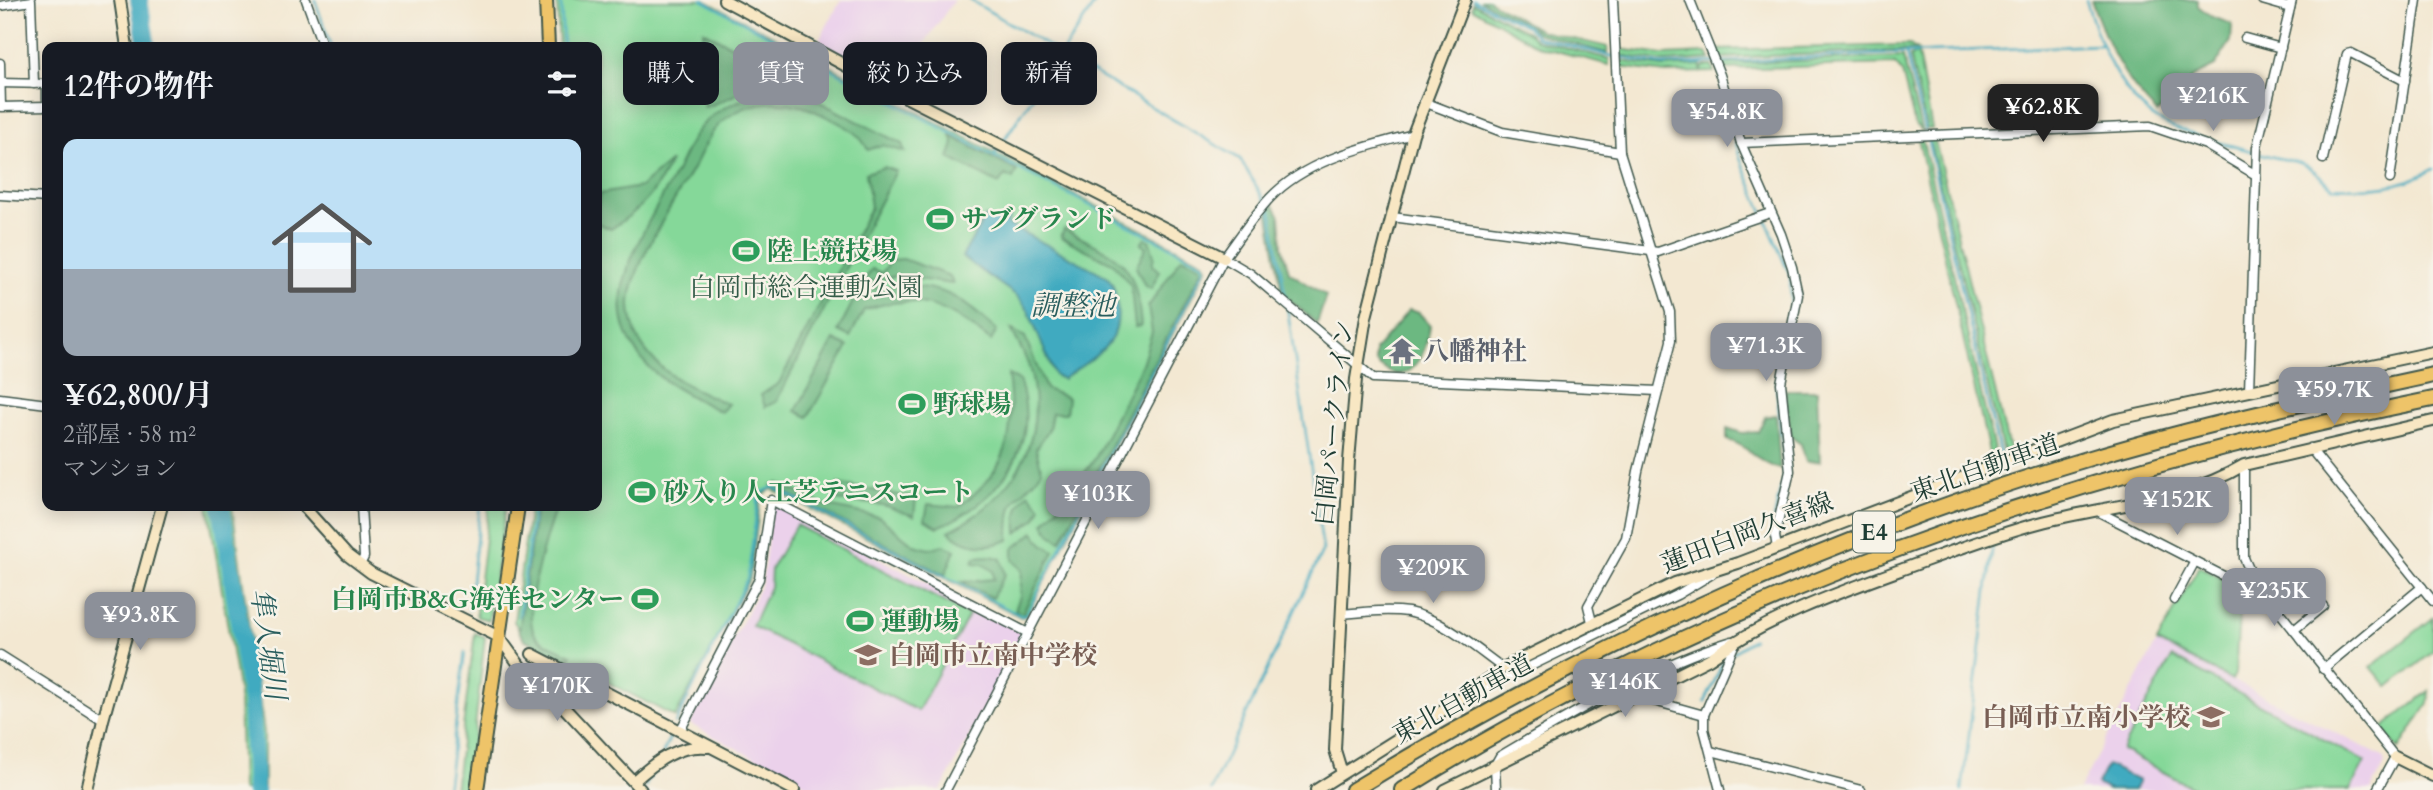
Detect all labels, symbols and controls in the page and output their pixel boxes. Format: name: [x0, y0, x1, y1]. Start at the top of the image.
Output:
chip: 購入: [623, 42, 719, 105]
chip: 賃貸: [733, 42, 829, 105]
chip: 絞り込み: [843, 42, 987, 105]
chip: 新着: [1001, 42, 1097, 105]
icon: filters: [543, 65, 581, 103]
text: 12件の物件: [63, 66, 214, 107]
pin: ¥216K: [2164, 74, 2262, 133]
text: ¥216K: [2177, 80, 2249, 111]
pin: ¥62.8K: [1986, 85, 2100, 144]
pin: ¥54.8K: [1670, 90, 1784, 149]
text: ¥62.8K: [2004, 91, 2083, 122]
text: ¥54.8K: [1688, 96, 1767, 127]
icon: home: [259, 185, 385, 311]
place label: サブグランド: [961, 202, 1116, 237]
sports icon: サブグランド: [925, 204, 955, 234]
place label: 陸上競技場: [767, 234, 897, 269]
sports icon: 陸上競技場: [731, 236, 761, 266]
park label: 白岡市総合運動公園: [689, 270, 923, 305]
water label: 調整池: [1031, 287, 1118, 325]
street label: 白岡パークライン: [1306, 318, 1362, 528]
pin: ¥71.3K: [1709, 324, 1823, 383]
text: ¥71.3K: [1727, 330, 1806, 361]
place label: 八幡神社: [1423, 334, 1527, 369]
temple icon: 八幡神社: [1387, 336, 1417, 366]
pin: ¥59.7K: [2277, 368, 2391, 427]
text: ¥59.7K: [2295, 374, 2374, 405]
text: ¥62,800/月: [63, 375, 213, 416]
place label: 野球場: [933, 387, 1011, 422]
sports icon: 野球場: [897, 389, 927, 419]
text: 2部屋 · 58 m²: [63, 419, 196, 450]
street label: 東北自動車道: [1906, 426, 2064, 510]
text: マンション: [63, 453, 177, 484]
pin: ¥103K: [1049, 472, 1147, 531]
place label: 砂入り人工芝テニスコート: [663, 475, 974, 510]
sports icon: 砂入り人工芝テニスコート: [627, 477, 657, 507]
pin: ¥152K: [2128, 477, 2226, 537]
text: ¥103K: [1062, 478, 1134, 509]
street label: 蓮田白岡久喜線: [1656, 484, 1838, 582]
text: ¥152K: [2141, 484, 2213, 515]
road number: E4: [1853, 512, 1895, 552]
pin: ¥209K: [1384, 546, 1482, 605]
text: ¥209K: [1397, 552, 1469, 583]
pin: ¥235K: [2225, 568, 2323, 628]
text: ¥235K: [2238, 575, 2310, 606]
place label: 白岡市B&G海洋センター: [331, 582, 624, 617]
sports icon: 白岡市B&G海洋センター: [630, 584, 660, 614]
water label: 隼人堀川: [241, 586, 295, 705]
pin: ¥93.8K: [83, 592, 197, 652]
text: ¥93.8K: [101, 599, 180, 630]
place label: 運動場: [881, 604, 959, 639]
sports icon: 運動場: [845, 606, 875, 636]
place label: 白岡市立南中学校: [889, 638, 1097, 673]
school or university icon: 白岡市立南中学校: [853, 640, 883, 670]
street label: 東北自動車道: [1386, 646, 1540, 752]
pin: ¥146K: [1576, 660, 1674, 719]
pin: ¥170K: [508, 664, 606, 723]
text: ¥146K: [1589, 666, 1661, 697]
text: ¥170K: [521, 670, 593, 701]
place label: 白岡市立南小学校: [1982, 700, 2190, 735]
school or university icon: 白岡市立南小学校: [2196, 702, 2226, 732]

